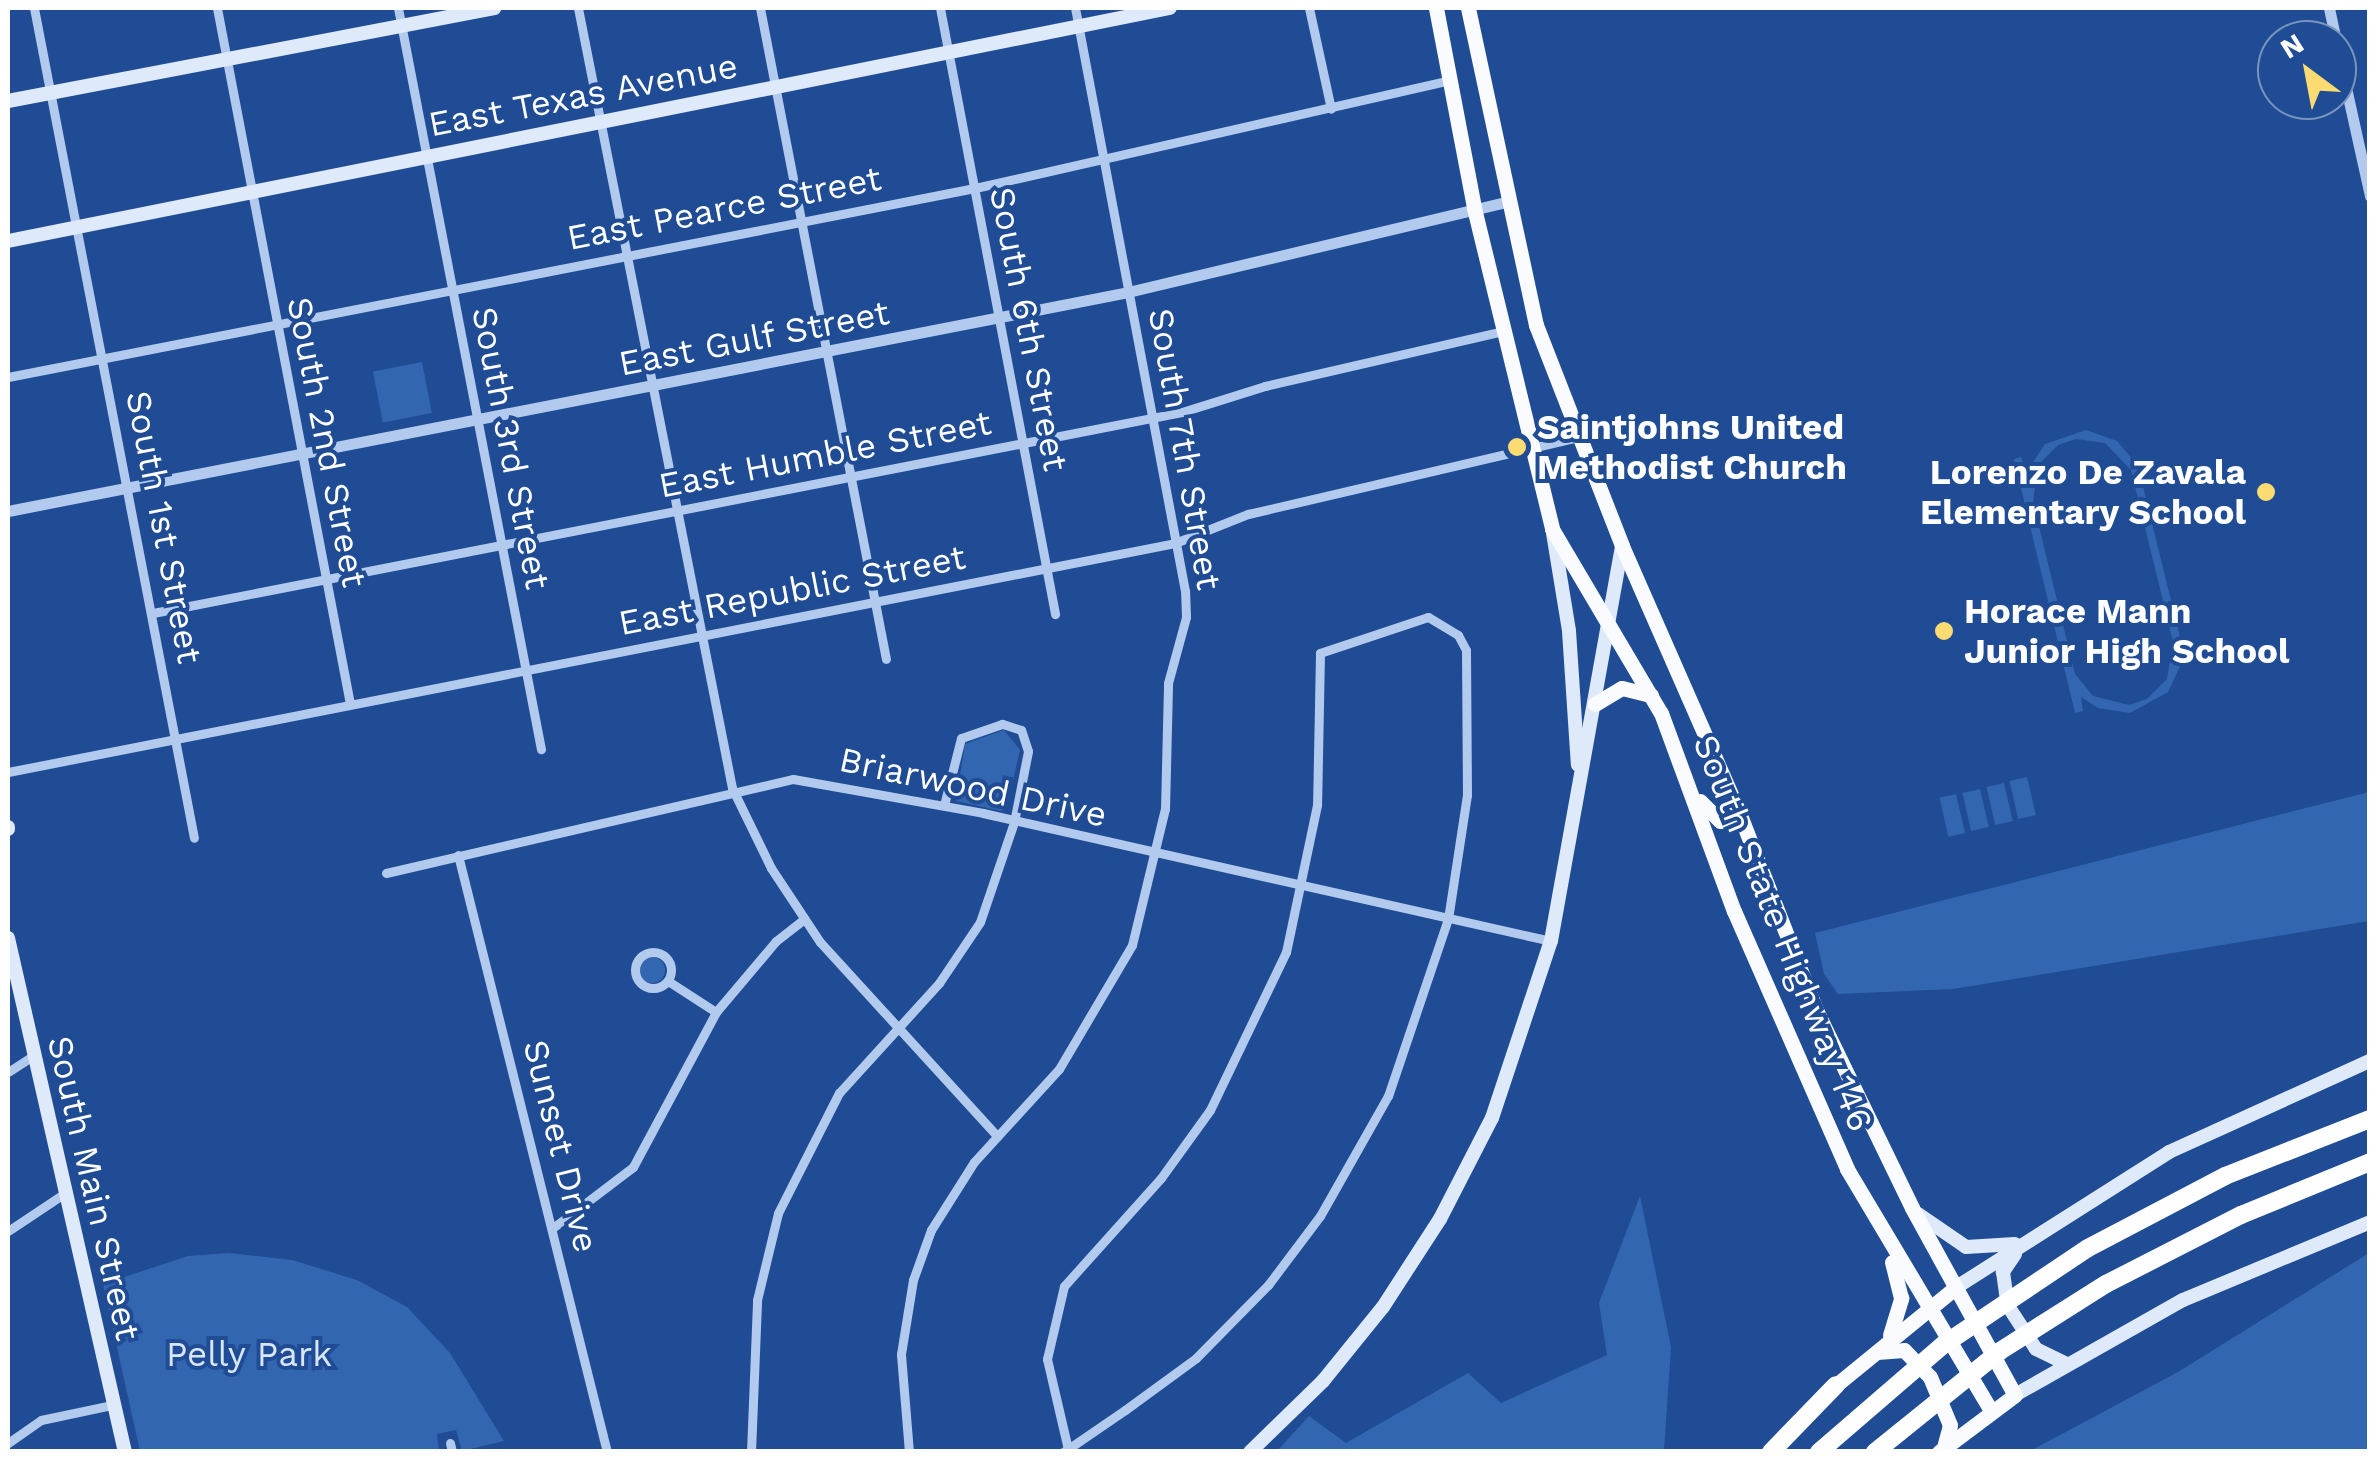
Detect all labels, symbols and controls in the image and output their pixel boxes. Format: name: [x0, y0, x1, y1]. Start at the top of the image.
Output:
north arrow: [2257, 20, 2357, 120]
text: N: [2274, 26, 2309, 65]
street label: East Texas Avenue: [424, 44, 742, 146]
street label: East Pearce Street: [563, 157, 885, 259]
street label: South 6th Street: [981, 184, 1077, 474]
street label: East Gulf Street: [615, 291, 893, 385]
street label: South 2nd Street: [278, 293, 376, 591]
street label: South 3rd Street: [463, 303, 559, 593]
street label: South 7th Street: [1139, 304, 1231, 594]
street label: South 1st Street: [117, 387, 211, 667]
street label: East Humble Street: [655, 401, 995, 507]
place label: Saintjohns United Methodist Church: [1537, 406, 1847, 488]
marker: Saintjohns United Methodist Church: [1506, 436, 1528, 458]
place label: Lorenzo De Zavala Elementary School: [1919, 451, 2246, 533]
marker: Lorenzo De Zavala Elementary School: [2255, 481, 2277, 503]
street label: East Republic Street: [615, 536, 969, 644]
place label: Horace Mann Junior High School: [1964, 590, 2290, 672]
marker: Horace Mann Junior High School: [1933, 620, 1955, 642]
street label: South State Highway 146: [1684, 728, 1882, 1138]
street label: Briarwood Drive: [836, 738, 1110, 836]
street label: South Main Street: [39, 1032, 149, 1344]
street label: Sunset Drive: [514, 1036, 608, 1256]
park label: Pelly Park: [165, 1333, 333, 1375]

